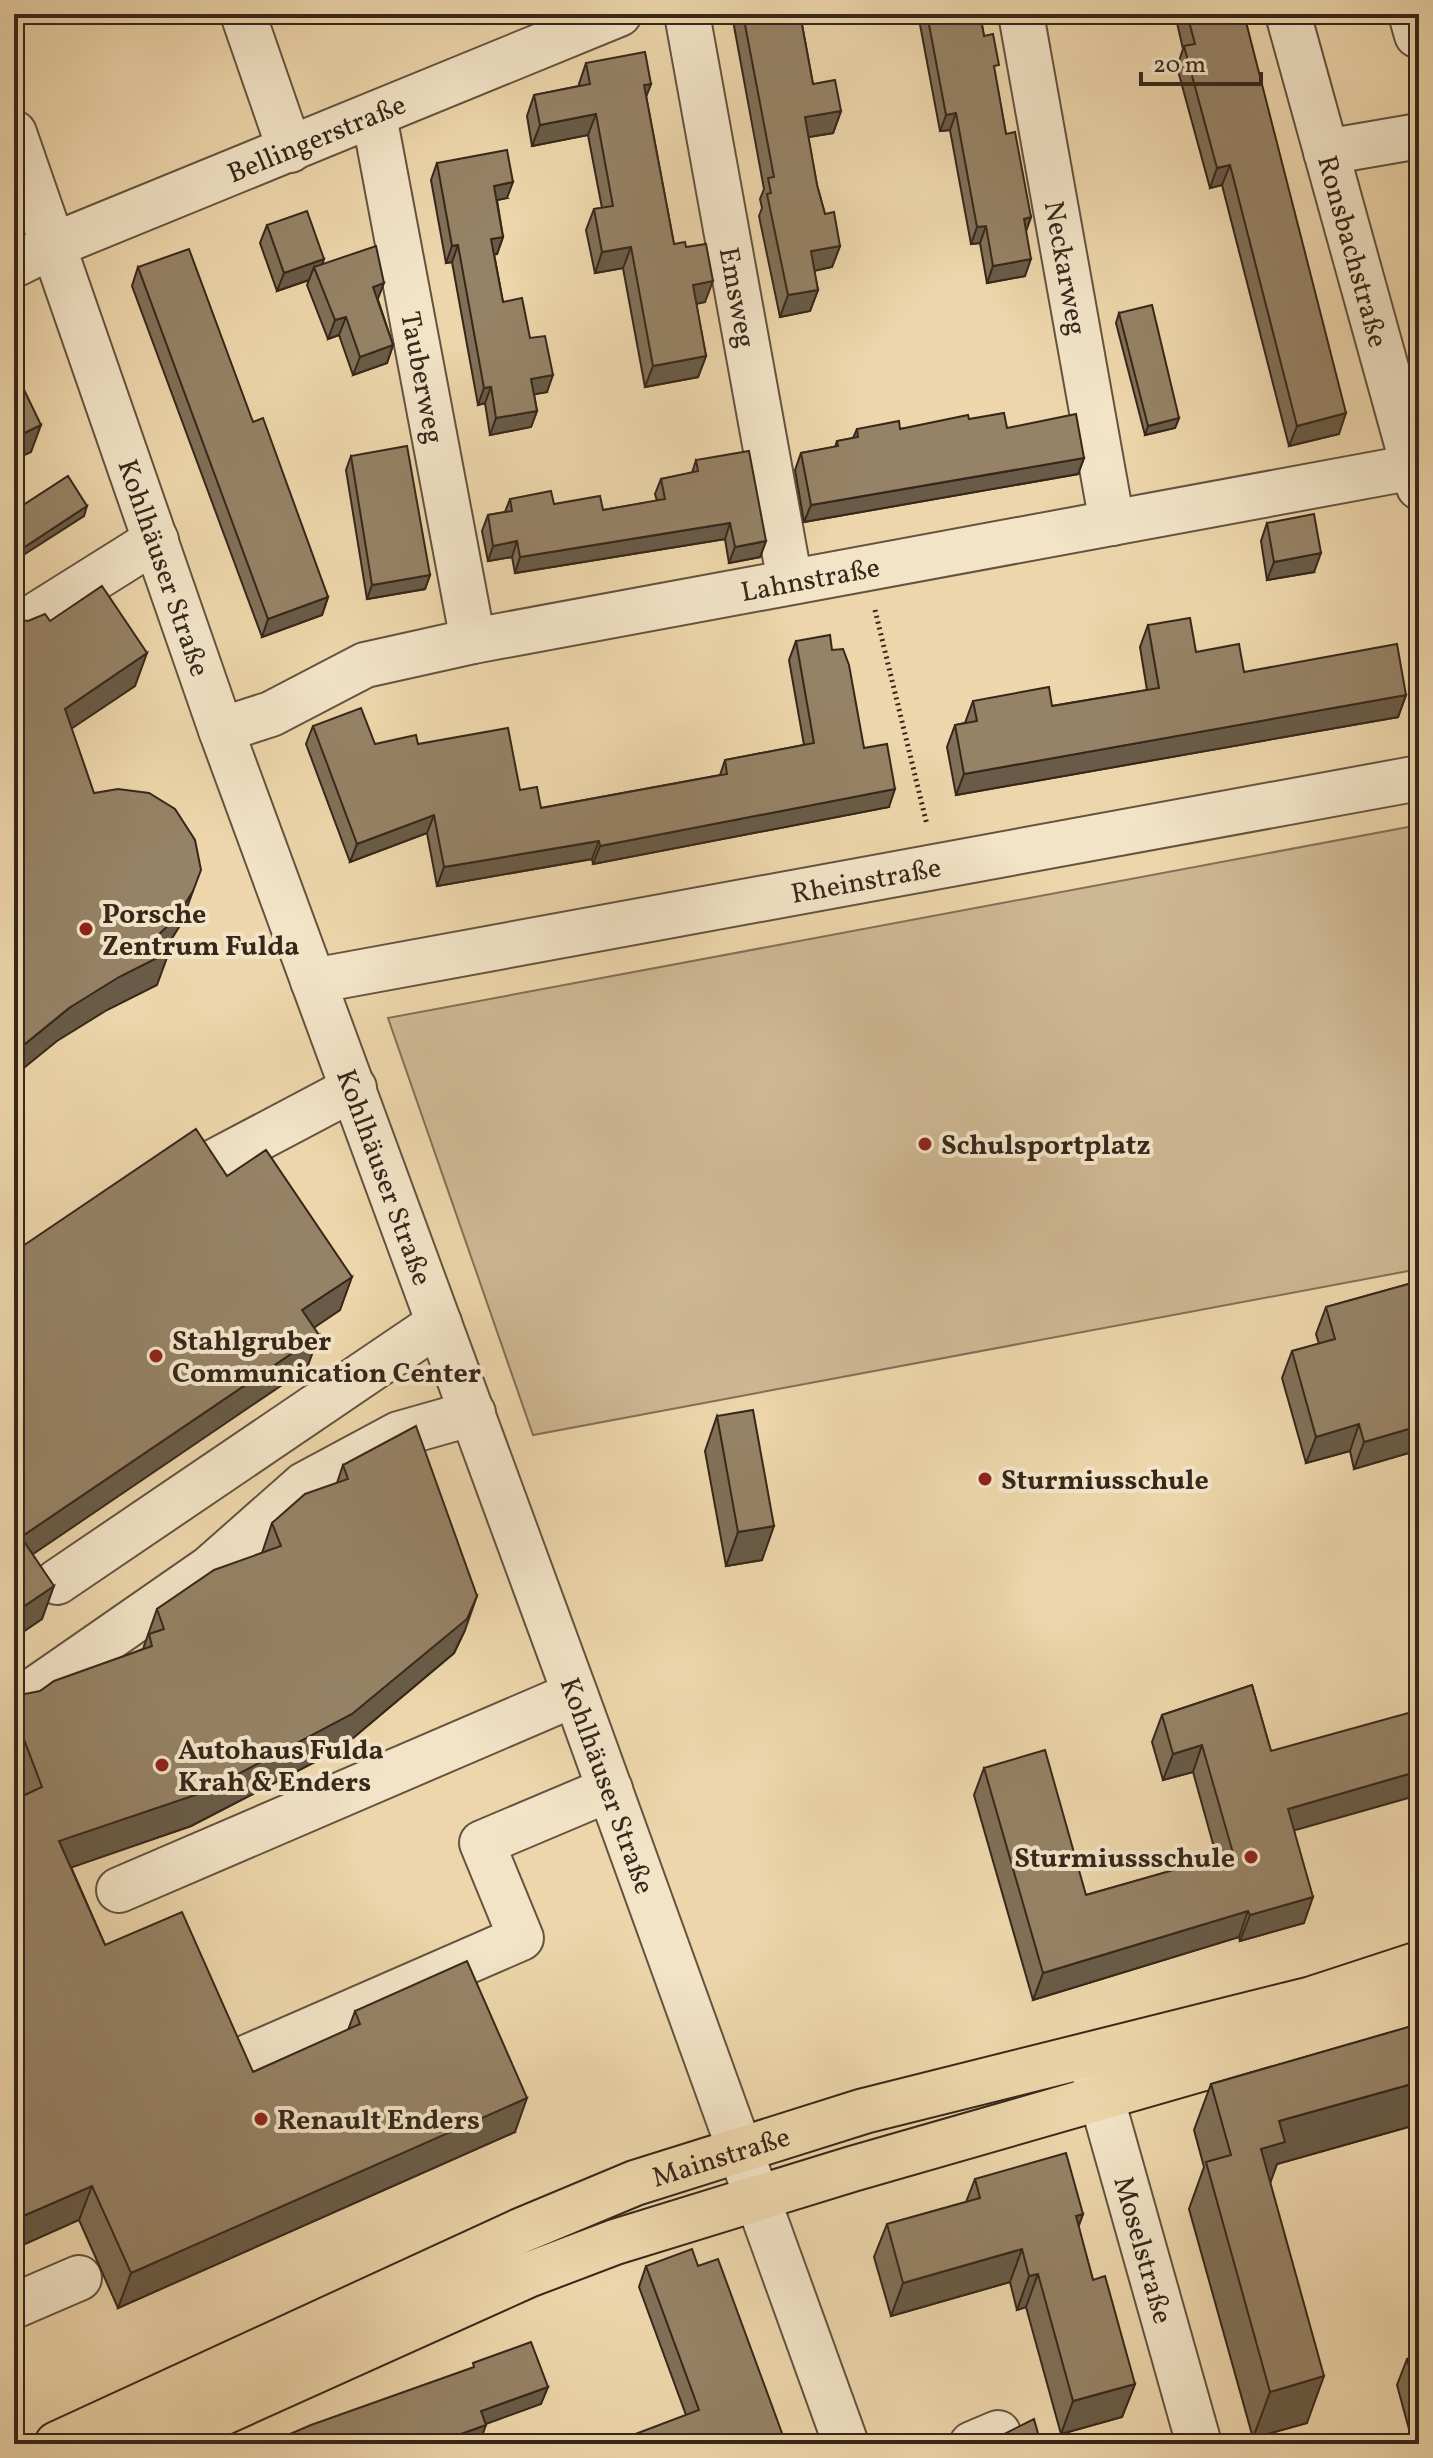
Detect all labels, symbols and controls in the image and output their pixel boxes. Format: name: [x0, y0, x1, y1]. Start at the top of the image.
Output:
scale bar: [1141, 36, 1261, 86]
text: 20 m: [1153, 49, 1206, 83]
street label: Bellingerstraße: [222, 86, 412, 194]
street label: Ronsbachstraße: [1306, 151, 1396, 352]
street label: Neckarweg: [1033, 198, 1095, 339]
street label: Emsweg: [708, 244, 764, 352]
street label: Tauberweg: [389, 309, 452, 447]
street label: Kohlhäuser Straße: [107, 454, 218, 682]
street label: Lahnstraße: [738, 549, 883, 613]
street label: Rheinstraße: [788, 849, 944, 915]
place label: Porsche Zentrum Fulda: [102, 896, 300, 967]
marker: Porsche Zentrum Fulda: [77, 920, 95, 938]
street label: Kohlhäuser Straße: [325, 1064, 440, 1291]
place label: Schulsportplatz: [941, 1127, 1151, 1166]
marker: Schulsportplatz: [916, 1135, 934, 1153]
place label: Stahlgruber Communication Center: [172, 1323, 481, 1394]
marker: Stahlgruber Communication Center: [147, 1347, 165, 1365]
place label: Sturmiusschule: [1001, 1462, 1209, 1501]
marker: Sturmiusschule: [976, 1470, 994, 1488]
street label: Kohlhäuser Straße: [549, 1672, 663, 1900]
place label: Autohaus Fulda Krah & Enders: [178, 1732, 384, 1803]
marker: Autohaus Fulda Krah & Enders: [153, 1756, 171, 1774]
place label: Sturmiussschule: [1014, 1840, 1235, 1879]
marker: Sturmiussschule: [1242, 1848, 1260, 1866]
place label: Renault Enders: [277, 2102, 480, 2141]
marker: Renault Enders: [252, 2110, 270, 2128]
street label: Mainstraße: [647, 2118, 795, 2198]
street label: Moselstraße: [1102, 2172, 1181, 2329]

